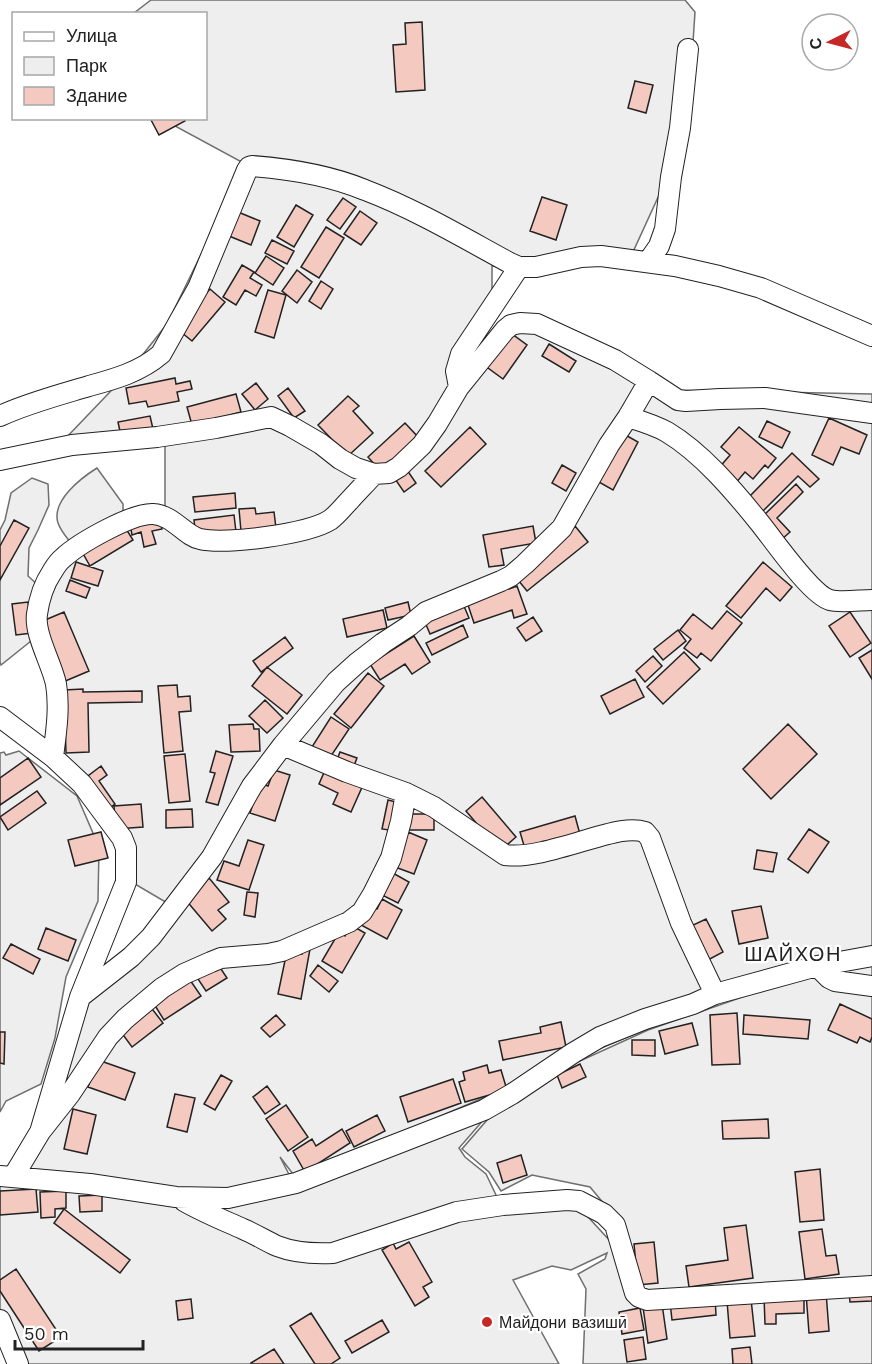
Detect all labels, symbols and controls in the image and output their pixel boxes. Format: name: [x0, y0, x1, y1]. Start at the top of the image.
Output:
legend: [12, 12, 207, 120]
north arrow: [800, 12, 860, 72]
text: Улица: [66, 25, 118, 46]
text: С: [805, 36, 826, 50]
text: Парк: [66, 55, 107, 76]
text: Здание: [66, 85, 127, 106]
district label: ШАЙХОН: [744, 942, 842, 966]
scale bar: [15, 1313, 142, 1351]
place label: Майдони вазишӣ: [499, 1313, 627, 1332]
marker: Майдони вазишӣ: [480, 1315, 494, 1329]
text: 50 m: [24, 1323, 69, 1344]

